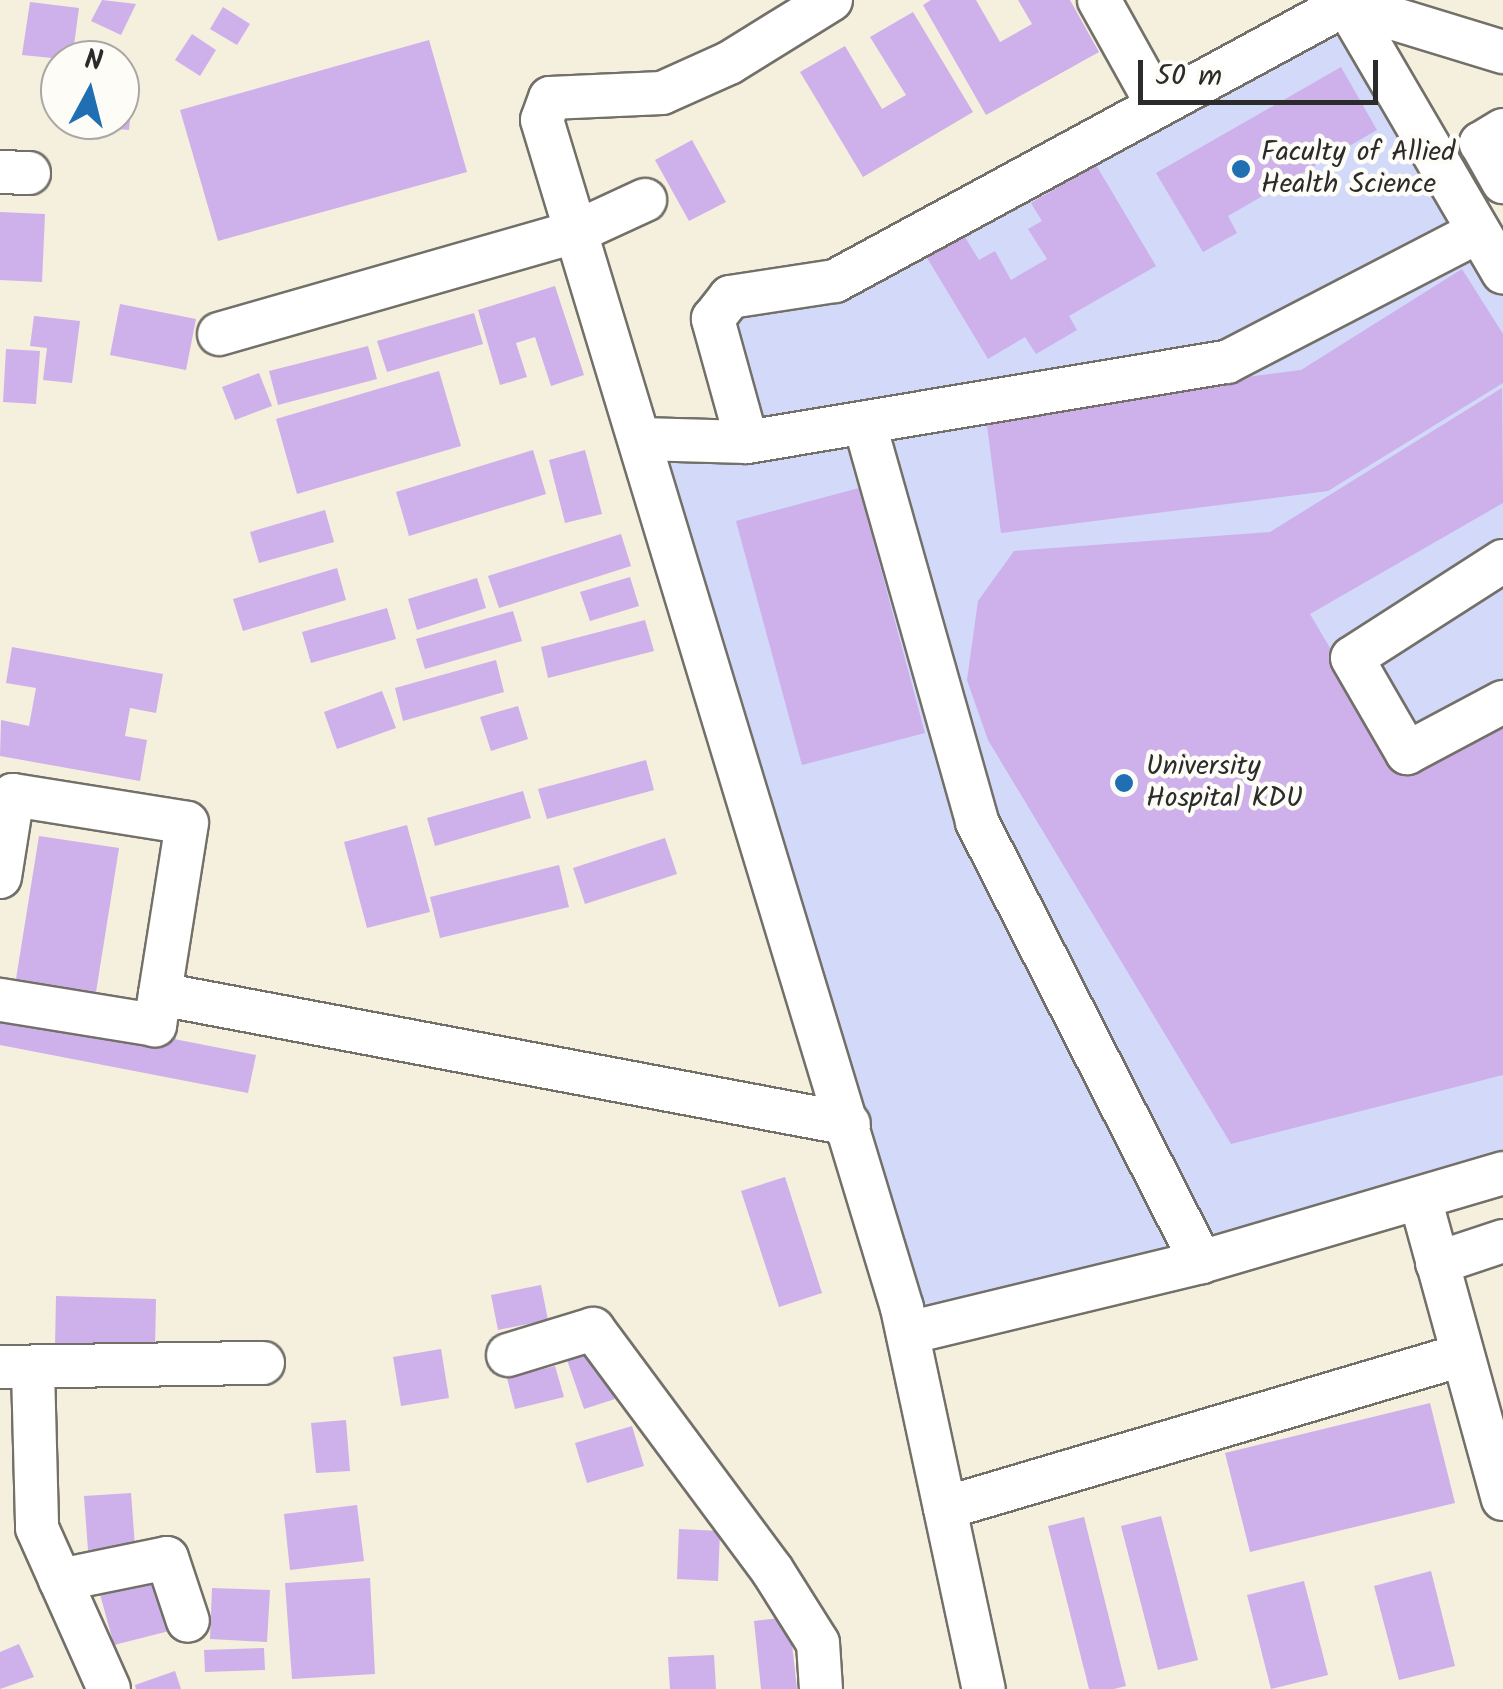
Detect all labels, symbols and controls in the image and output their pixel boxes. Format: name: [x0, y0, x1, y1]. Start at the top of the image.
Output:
text: N: [82, 38, 105, 85]
north arrow: [40, 40, 140, 140]
scale bar: [1143, 40, 1383, 102]
text: 50 m: [1155, 53, 1222, 101]
place label: Faculty of Allied Health Science: [1261, 136, 1455, 202]
marker: Faculty of Allied Health Science: [1230, 158, 1252, 180]
place label: University Hospital KDU: [1146, 750, 1303, 816]
marker: University Hospital KDU: [1111, 770, 1137, 796]

